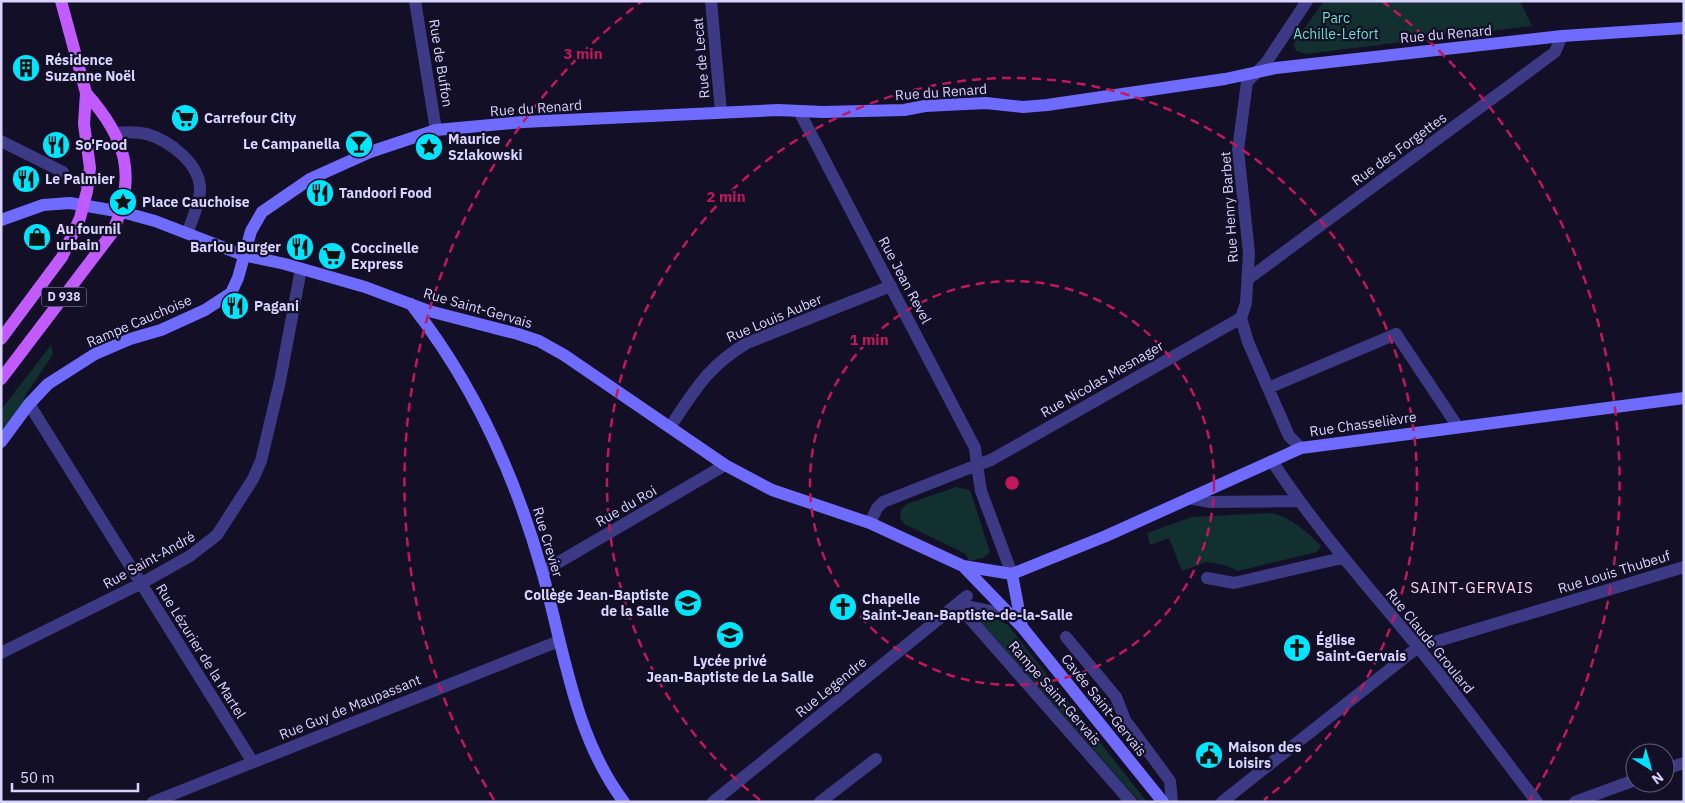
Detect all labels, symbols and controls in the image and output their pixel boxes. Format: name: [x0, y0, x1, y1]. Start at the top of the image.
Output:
park label: Parc Achille-Lefort: [1293, 9, 1379, 43]
street label: Rue de Lecat: [688, 17, 713, 99]
street label: Rue de Buffon: [425, 18, 457, 108]
street label: Rue du Renard: [1399, 21, 1493, 47]
text: 3 min: [563, 44, 603, 63]
place label: Résidence Suzanne Noël: [45, 51, 135, 85]
building icon: Résidence Suzanne Noël: [11, 53, 41, 83]
street label: Rue du Renard: [894, 80, 988, 104]
street label: Rue du Renard: [489, 96, 583, 120]
supermarket icon: Carrefour City: [170, 103, 200, 133]
street label: Rue des Forgettes: [1348, 108, 1450, 190]
place label: Carrefour City: [204, 109, 297, 127]
bar icon: Le Campanella: [344, 129, 374, 159]
restaurant icon: So'Food: [41, 130, 71, 160]
place label: Maurice Szlakowski: [448, 130, 523, 164]
place icon: Maurice Szlakowski: [414, 132, 444, 162]
place label: Le Campanella: [243, 135, 340, 153]
place label: So'Food: [75, 136, 127, 154]
street label: Rue Henry Barbet: [1216, 151, 1242, 263]
restaurant icon: Le Palmier: [11, 164, 41, 194]
place label: Le Palmier: [45, 170, 115, 188]
restaurant icon: Tandoori Food: [305, 178, 335, 208]
place label: Tandoori Food: [339, 184, 432, 202]
place icon: Place Cauchoise: [108, 187, 138, 217]
text: 2 min: [706, 187, 746, 206]
place label: Place Cauchoise: [142, 193, 250, 211]
place label: Au fournil urbain: [56, 220, 121, 254]
shop icon: Au fournil urbain: [22, 222, 52, 252]
restaurant icon: Barlou Burger: [285, 232, 315, 262]
street label: Rue Jean Revel: [875, 233, 936, 327]
place label: Barlou Burger: [190, 238, 281, 256]
place label: Coccinelle Express: [351, 239, 419, 273]
supermarket icon: Coccinelle Express: [317, 241, 347, 271]
street label: Rue Saint-Gervais: [421, 284, 535, 332]
road number: D 938: [42, 288, 86, 306]
street label: Rue Louis Auber: [724, 290, 824, 346]
street label: Rampe Cauchoise: [84, 291, 195, 351]
restaurant icon: Pagani: [220, 291, 250, 321]
place label: Pagani: [254, 297, 299, 315]
text: 1 min: [849, 330, 889, 349]
street label: Rue Nicolas Mesnager: [1037, 336, 1167, 422]
street label: Rue Chasselièvre: [1308, 408, 1418, 440]
centre of rings: [1003, 474, 1021, 492]
street label: Rue du Roi: [592, 481, 660, 531]
street label: Rue Crevier: [529, 505, 567, 579]
street label: Rue Saint-André: [100, 527, 199, 593]
street label: Rue Louis Thubeuf: [1556, 546, 1673, 598]
district label: SAINT-GERVAIS: [1410, 578, 1534, 597]
street label: Rue Lézurier de la Martel: [152, 580, 250, 722]
street label: Rue Claude Groulard: [1382, 585, 1478, 697]
place label: Collège Jean-Baptiste de la Salle: [524, 586, 669, 620]
school or university icon: Collège Jean-Baptiste de la Salle: [673, 588, 703, 618]
place label: Chapelle Saint-Jean-Baptiste-de-la-Salle: [862, 590, 1073, 624]
church icon: Chapelle Saint-Jean-Baptiste-de-la-Salle: [828, 592, 858, 622]
school or university icon: Lycée privé Jean-Baptiste de La Salle: [715, 620, 745, 650]
place label: Église Saint-Gervais: [1316, 630, 1406, 665]
church icon: Église Saint-Gervais: [1282, 633, 1312, 663]
street label: Rampe Saint-Gervais: [1005, 637, 1105, 749]
street label: Cavée Saint-Gervais: [1057, 650, 1151, 760]
place label: Lycée privé Jean-Baptiste de La Salle: [646, 652, 814, 686]
street label: Rue Legendre: [792, 653, 870, 721]
street label: Rue Guy de Maupassant: [276, 670, 424, 744]
place label: Maison des Loisirs: [1228, 738, 1301, 772]
public building icon: Maison des Loisirs: [1194, 740, 1224, 770]
north arrow: [1625, 743, 1675, 793]
scale bar: [12, 760, 139, 792]
text: 50 m: [20, 768, 55, 787]
text: N: [1648, 768, 1667, 789]

